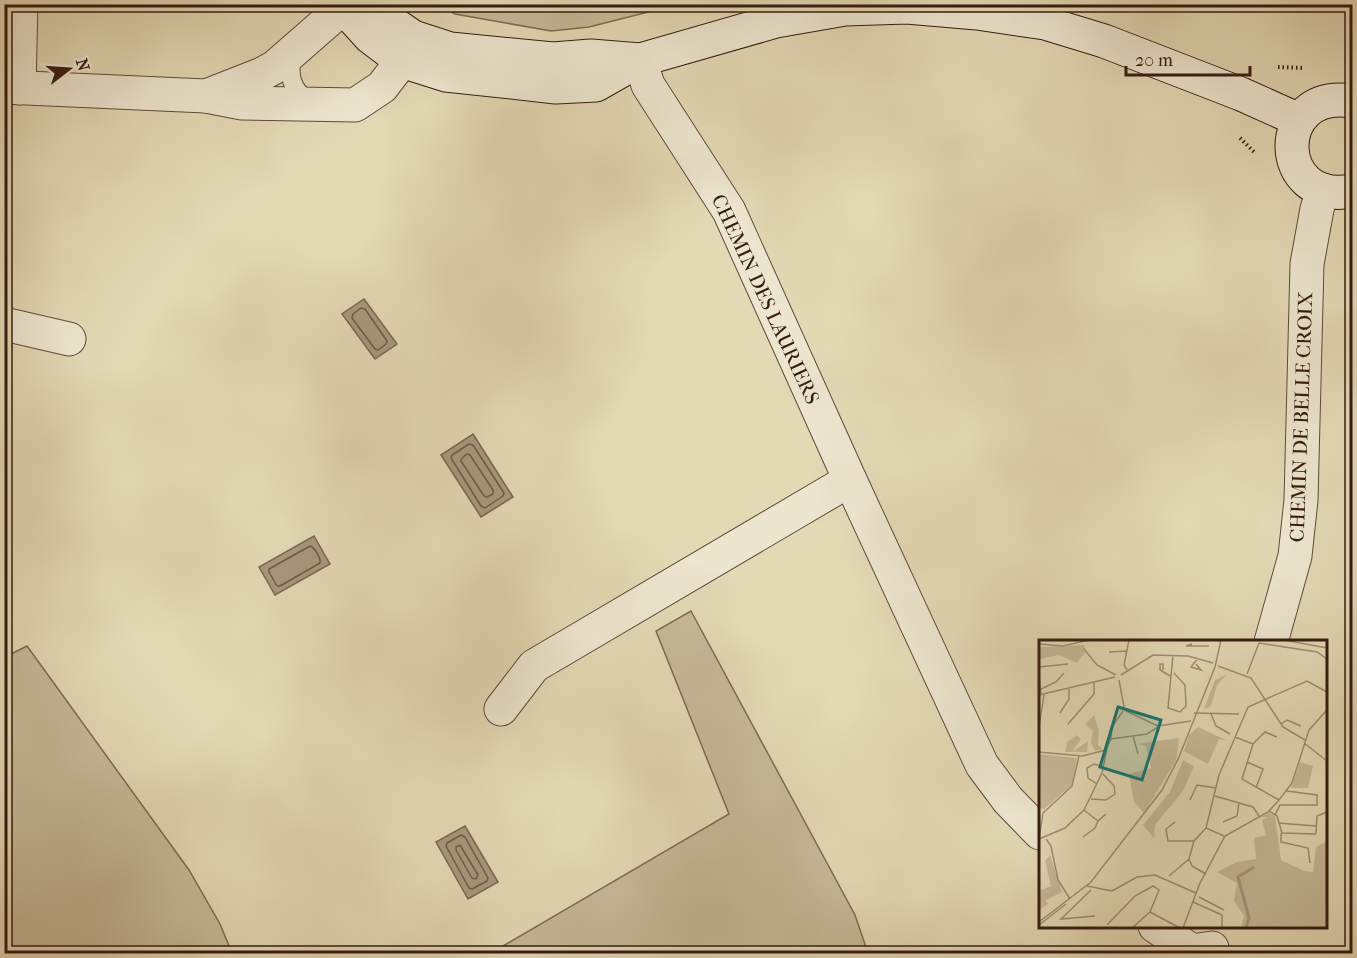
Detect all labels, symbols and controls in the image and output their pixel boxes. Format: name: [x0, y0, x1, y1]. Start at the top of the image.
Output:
north arrow: [39, 39, 99, 99]
scale bar: [1126, 39, 1250, 77]
text: 20 m: [1135, 50, 1173, 71]
text: N: [72, 56, 94, 74]
street label: CHEMIN DES LAURIERS: [707, 191, 824, 408]
street label: CHEMIN DE BELLE CROIX: [1286, 291, 1317, 543]
inset map: [1039, 640, 1327, 928]

